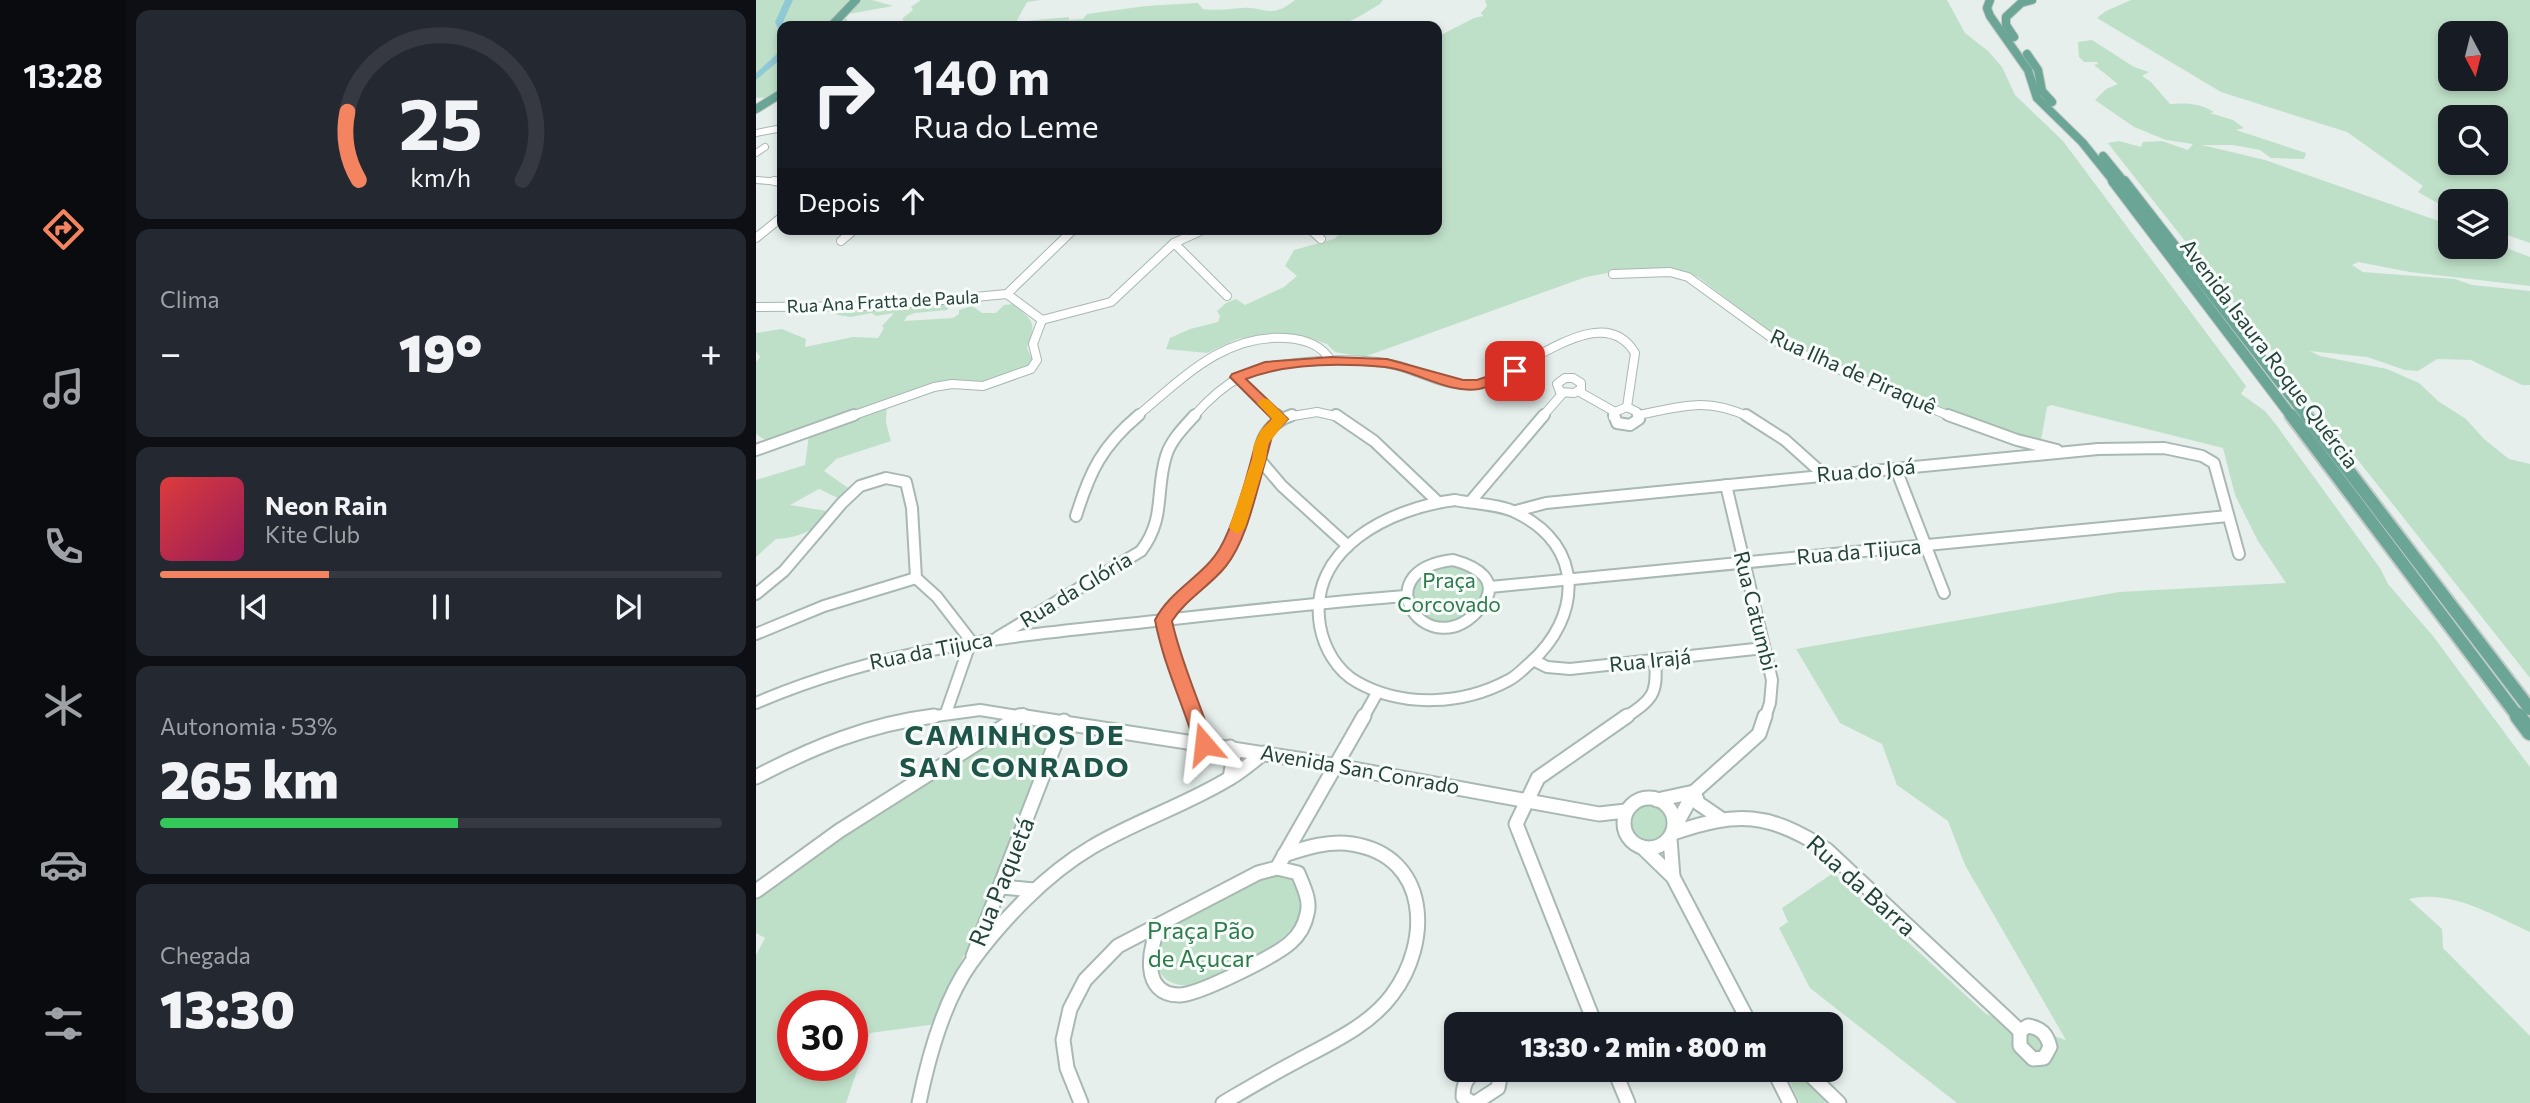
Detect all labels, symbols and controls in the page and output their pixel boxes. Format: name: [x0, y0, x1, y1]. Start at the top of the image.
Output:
north arrow: [2438, 21, 2508, 91]
map controls: [2438, 21, 2508, 259]
text: 140 m: [913, 45, 1050, 105]
icon: right: [798, 49, 889, 140]
text: 13:28: [23, 55, 103, 95]
text: 25: [399, 77, 483, 166]
text: Rua do Leme: [913, 105, 1099, 145]
button: search: [2438, 105, 2508, 175]
text: km/h: [411, 162, 471, 192]
icon: ahead: [894, 182, 932, 220]
text: Depois: [798, 186, 880, 217]
button: layers: [2438, 189, 2508, 259]
icon: directions: [39, 205, 88, 254]
street label: Avenida Isaura Roque Quércia: [2176, 233, 2365, 473]
text: Clima: [160, 285, 220, 313]
street label: Rua Ana Fratta de Paula: [786, 285, 980, 317]
text: 19°: [399, 319, 482, 383]
street label: Rua Ilha de Piraquê: [1767, 323, 1940, 418]
text: −: [160, 328, 182, 375]
text: +: [700, 328, 722, 375]
pin: [1485, 341, 1545, 401]
icon: arrive: [1496, 352, 1534, 390]
icon: music: [39, 364, 88, 413]
street label: Rua do Joá: [1815, 453, 1916, 486]
text: Neon Rain: [265, 489, 388, 520]
text: Kite Club: [265, 520, 360, 548]
icon: phone: [39, 522, 88, 571]
street label: Rua da Tijuca: [1795, 533, 1922, 568]
street label: Rua da Glória: [1015, 546, 1136, 632]
street label: Rua Catumbi: [1730, 548, 1783, 673]
park label: Praça Corcovado: [1397, 567, 1501, 616]
icon: previous: [235, 588, 273, 626]
icon: pause: [422, 588, 460, 626]
icon: next: [609, 588, 647, 626]
street label: Rua da Tijuca: [867, 625, 995, 674]
street label: Rua Irajá: [1608, 643, 1692, 676]
icon: climate: [39, 681, 88, 730]
position arrow: [1167, 707, 1241, 781]
text: Autonomia · 53%: [160, 712, 337, 740]
district label: CAMINHOS DE SAN CONRADO: [899, 717, 1131, 783]
street label: Avenida San Conrado: [1259, 739, 1462, 798]
text: 265 km: [160, 746, 339, 810]
street label: Rua Paquetá: [962, 813, 1040, 950]
street label: Rua da Barra: [1801, 828, 1923, 942]
icon: car: [39, 840, 88, 889]
park label: Praça Pão de Açucar: [1147, 915, 1255, 972]
text: Chegada: [160, 941, 251, 969]
text: 13:30: [160, 975, 295, 1039]
speed limit sign: 30: [777, 990, 868, 1081]
icon: filters: [39, 999, 88, 1048]
text: 13:30 · 2 min · 800 m: [1520, 1031, 1767, 1062]

